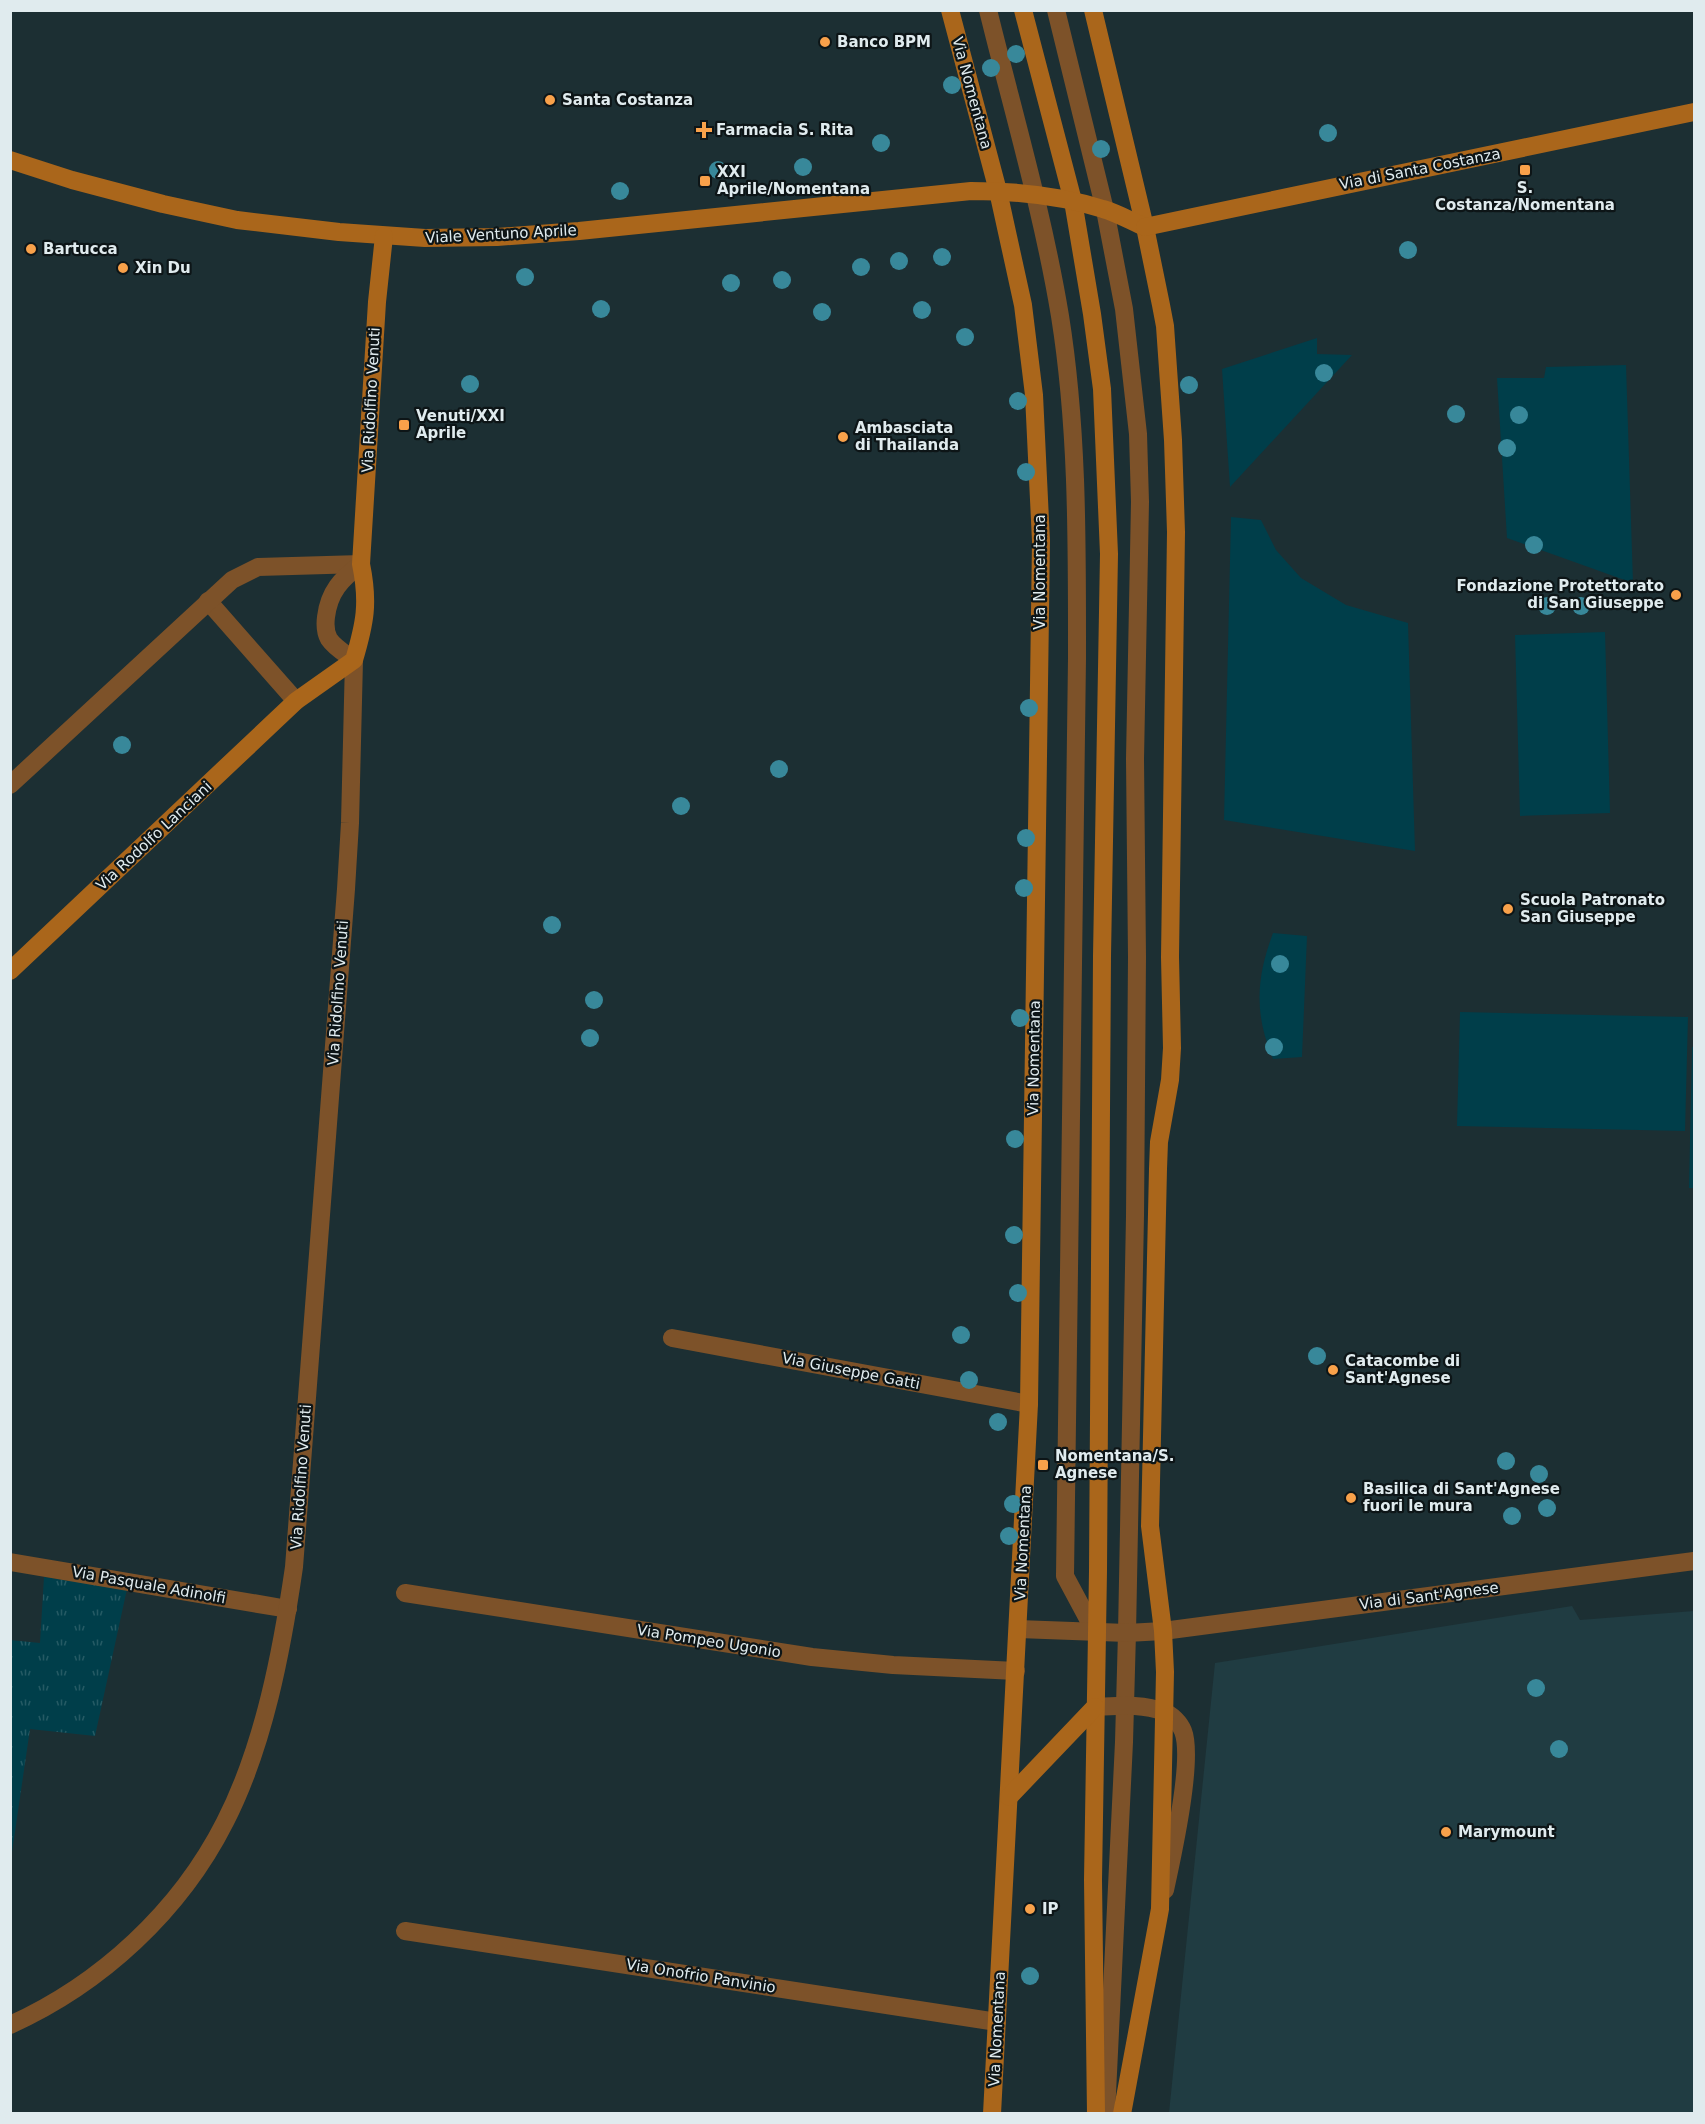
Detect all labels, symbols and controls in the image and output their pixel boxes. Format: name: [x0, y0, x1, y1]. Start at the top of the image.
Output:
place label: Banco BPM: [837, 33, 931, 51]
marker: Banco BPM: [818, 35, 832, 49]
street label: Via Nomentana: [948, 35, 996, 151]
place label: Santa Costanza: [562, 91, 693, 109]
marker: Santa Costanza: [543, 93, 557, 107]
place label: Farmacia S. Rita: [716, 121, 854, 139]
marker: Farmacia S. Rita: [697, 123, 711, 137]
street label: Via di Santa Costanza: [1338, 145, 1502, 193]
place label: XXI Aprile/Nomentana: [717, 163, 870, 198]
marker: S. Costanza/Nomentana: [1518, 163, 1532, 177]
marker: XXI Aprile/Nomentana: [698, 174, 712, 188]
place label: S. Costanza/Nomentana: [1435, 179, 1615, 214]
street label: Viale Ventuno Aprile: [425, 221, 577, 247]
place label: Bartucca: [43, 240, 118, 258]
marker: Bartucca: [24, 242, 38, 256]
place label: Xin Du: [135, 259, 191, 277]
marker: Xin Du: [116, 261, 130, 275]
street label: Via Ridolfino Venuti: [358, 327, 384, 473]
place label: Venuti/XXI Aprile: [416, 407, 505, 442]
marker: Venuti/XXI Aprile: [397, 418, 411, 432]
place label: Ambasciata di Thailanda: [855, 419, 959, 454]
marker: Ambasciata di Thailanda: [836, 430, 850, 444]
street label: Via Nomentana: [1031, 514, 1049, 630]
place label: Fondazione Protettorato di San Giuseppe: [1457, 577, 1664, 612]
marker: Fondazione Protettorato di San Giuseppe: [1669, 588, 1683, 602]
street label: Via Rodolfo Lanciani: [92, 778, 216, 894]
place label: Scuola Patronato San Giuseppe: [1520, 891, 1665, 926]
marker: Scuola Patronato San Giuseppe: [1501, 902, 1515, 916]
street label: Via Ridolfino Venuti: [324, 920, 352, 1066]
street label: Via Nomentana: [1024, 1000, 1044, 1116]
street label: Via Giuseppe Gatti: [780, 1349, 922, 1393]
place label: Catacombe di Sant'Agnese: [1345, 1352, 1460, 1387]
marker: Catacombe di Sant'Agnese: [1326, 1363, 1340, 1377]
street label: Via Ridolfino Venuti: [287, 1404, 315, 1550]
place label: Nomentana/S. Agnese: [1055, 1447, 1174, 1482]
marker: Nomentana/S. Agnese: [1036, 1458, 1050, 1472]
place label: Basilica di Sant'Agnese fuori le mura: [1363, 1480, 1560, 1515]
street label: Via Nomentana: [1011, 1485, 1035, 1601]
marker: Basilica di Sant'Agnese fuori le mura: [1344, 1491, 1358, 1505]
street label: Via Pasquale Adinolfi: [71, 1563, 227, 1607]
street label: Via di Sant'Agnese: [1358, 1579, 1500, 1613]
street label: Via Pompeo Ugonio: [636, 1621, 782, 1661]
place label: Marymount: [1458, 1823, 1555, 1841]
marker: Marymount: [1439, 1825, 1453, 1839]
place label: IP: [1042, 1900, 1059, 1918]
marker: IP: [1023, 1902, 1037, 1916]
street label: Via Onofrio Panvinio: [625, 1955, 777, 1997]
street label: Via Nomentana: [985, 1971, 1009, 2087]

